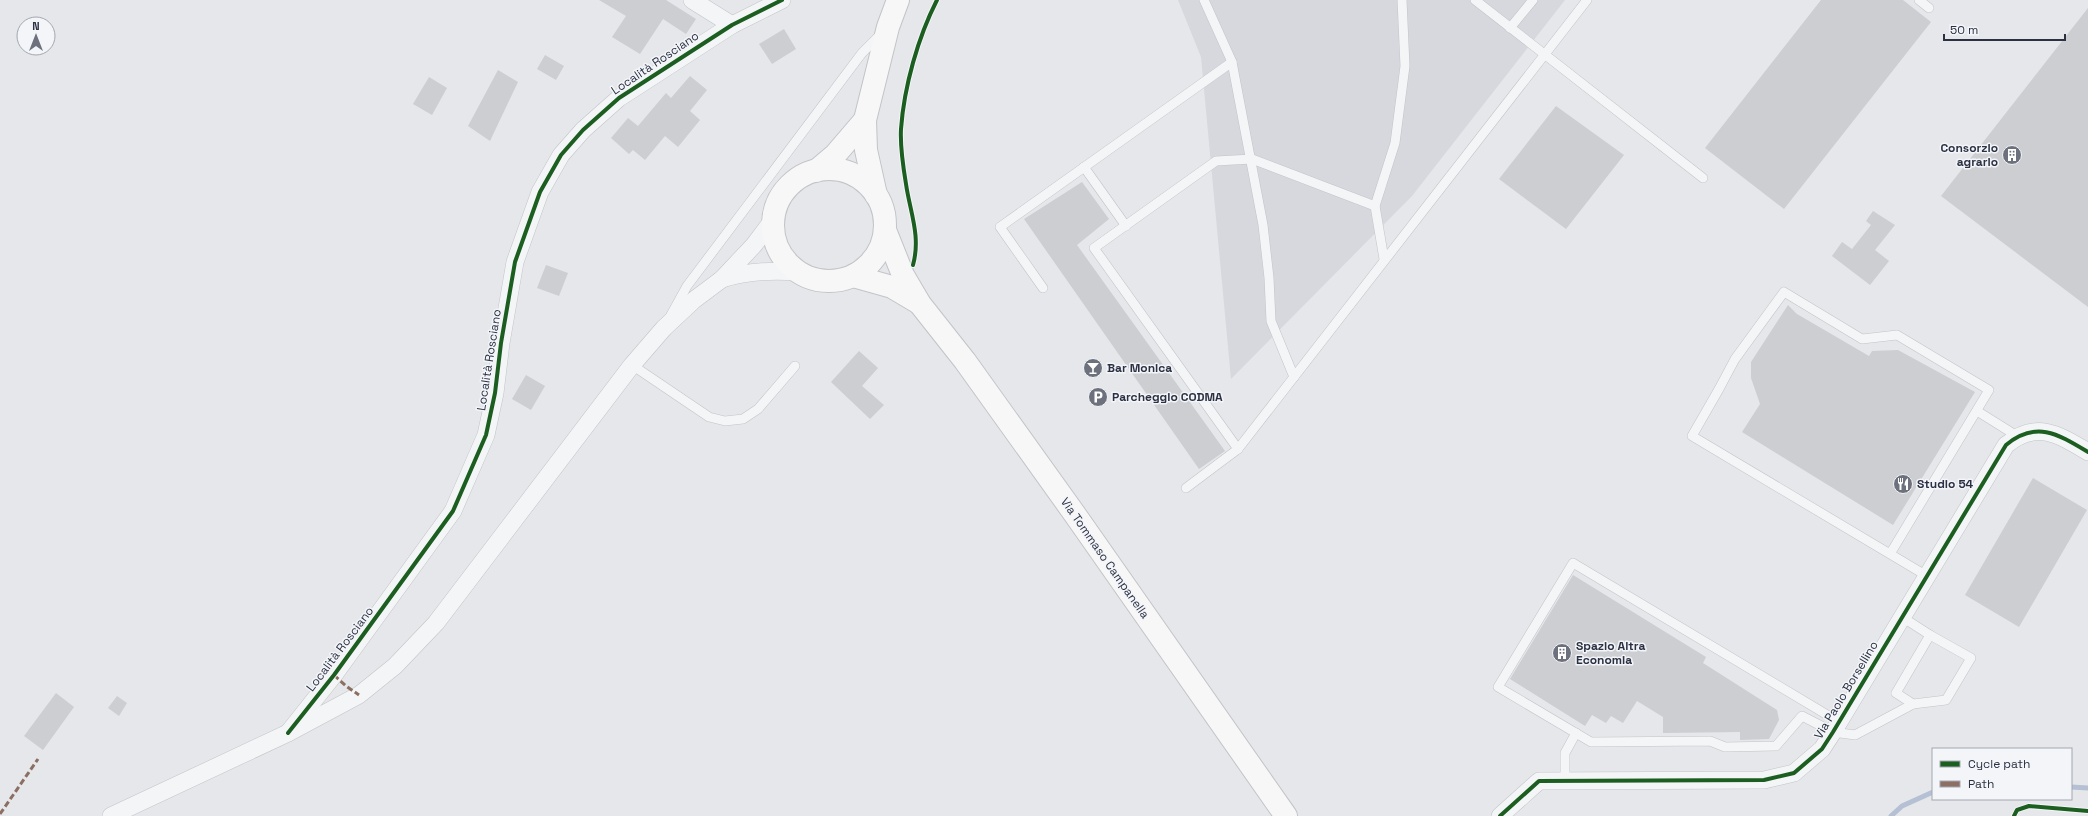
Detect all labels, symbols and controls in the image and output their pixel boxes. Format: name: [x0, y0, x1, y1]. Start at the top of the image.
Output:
north arrow: [16, 16, 56, 56]
scale bar: [1944, 16, 2065, 42]
text: N: [32, 19, 40, 33]
text: 50 m: [1950, 22, 1978, 38]
street label: Località Rosciano: [608, 28, 702, 98]
place label: Consorzio agrario: [1940, 140, 1998, 170]
building icon: Consorzio agrario: [2001, 144, 2023, 166]
street label: Località Rosciano: [473, 308, 505, 412]
bar icon: Bar Monica: [1082, 357, 1104, 379]
place label: Bar Monica: [1107, 360, 1172, 376]
parking icon: Parcheggio CODMA: [1087, 386, 1109, 408]
place label: Parcheggio CODMA: [1112, 389, 1223, 405]
restaurant icon: Studio 54: [1892, 473, 1914, 495]
place label: Studio 54: [1917, 476, 1974, 492]
street label: Via Tommaso Campanella: [1057, 494, 1153, 622]
street label: Località Rosciano: [303, 603, 377, 695]
place label: Spazio Altra Economia: [1576, 638, 1645, 668]
street label: Via Paolo Borsellino: [1810, 638, 1882, 742]
building icon: Spazio Altra Economia: [1551, 642, 1573, 664]
legend: [1932, 748, 2072, 800]
text: Cycle path: [1968, 756, 2030, 772]
text: Path: [1968, 776, 1994, 792]

